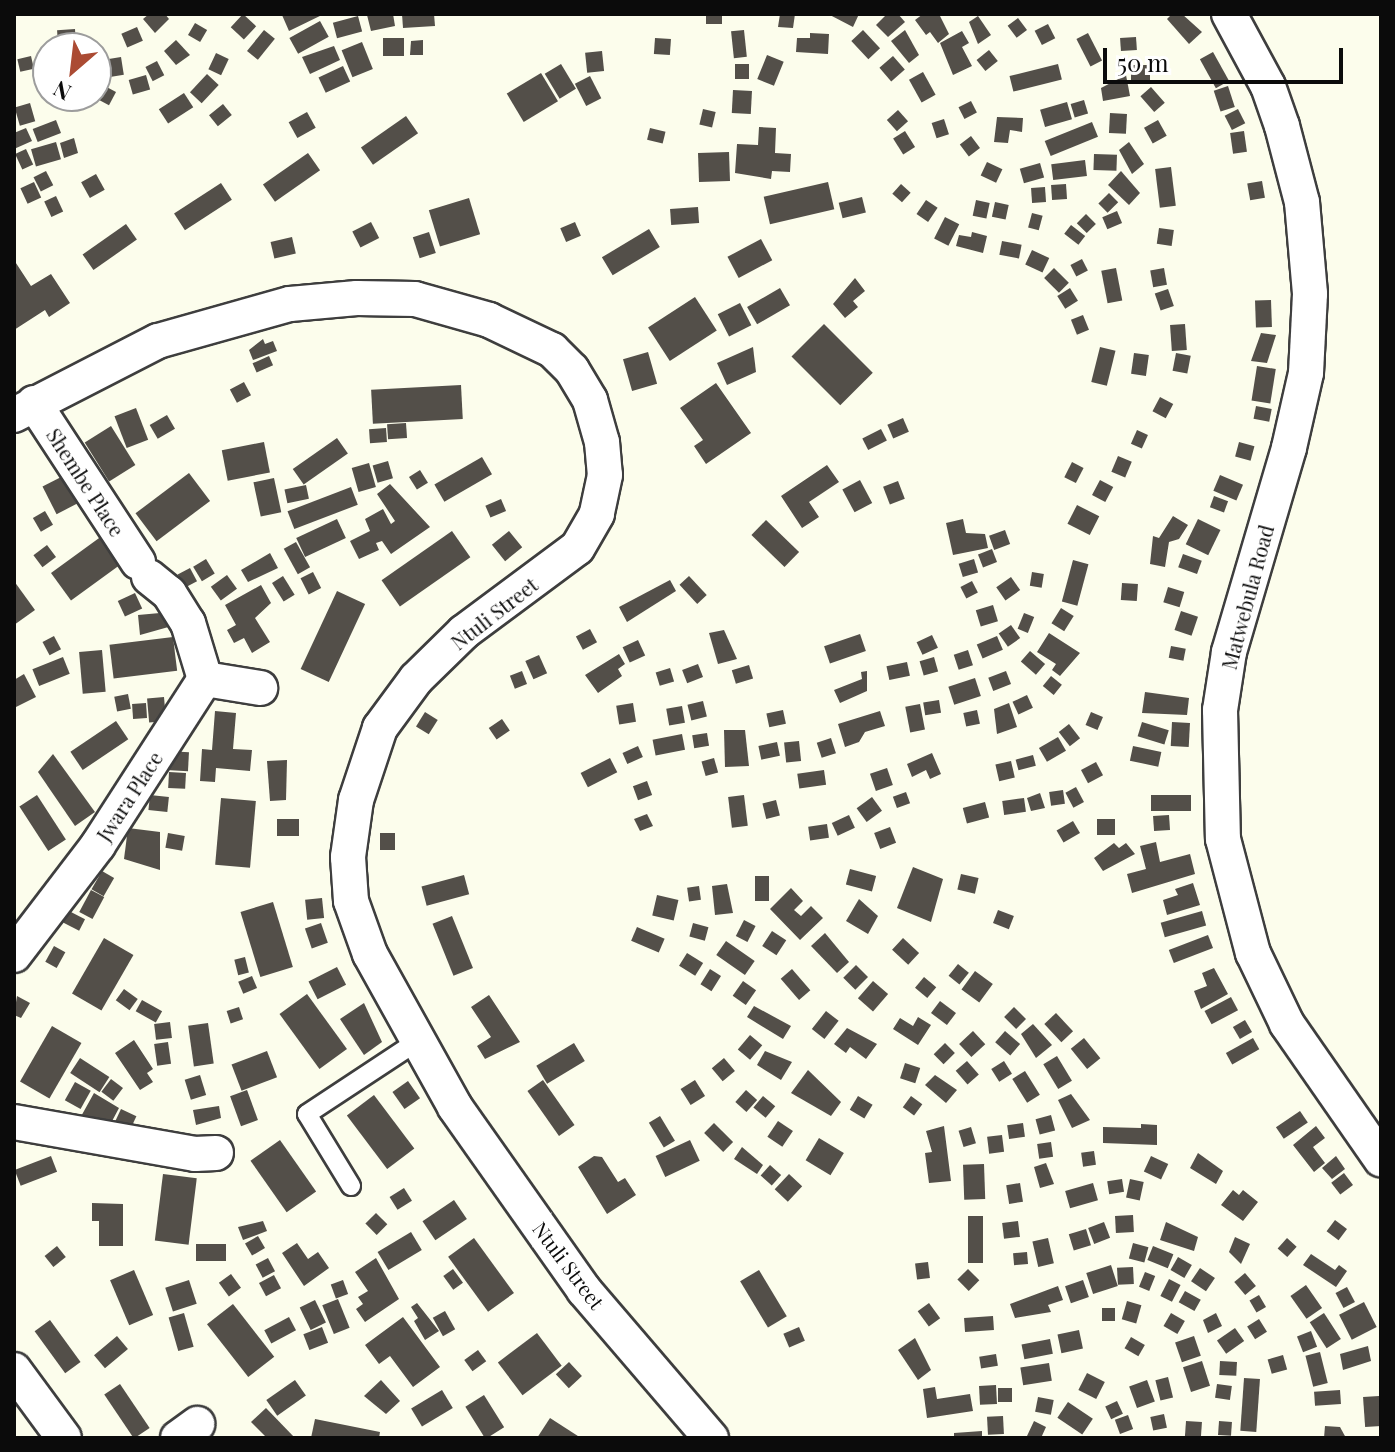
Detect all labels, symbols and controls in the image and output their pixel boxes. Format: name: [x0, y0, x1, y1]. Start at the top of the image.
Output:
north arrow: [32, 32, 112, 112]
scale bar: [1107, 32, 1347, 82]
text: 50 m: [1117, 46, 1169, 78]
text: N: [48, 74, 76, 108]
street label: Shembe Place: [42, 424, 130, 540]
street label: Matwebula Road: [1216, 522, 1278, 672]
street label: Ntuli Street: [446, 572, 542, 654]
street label: Jwara Place: [91, 747, 167, 845]
street label: Ntuli Street: [528, 1217, 610, 1313]

